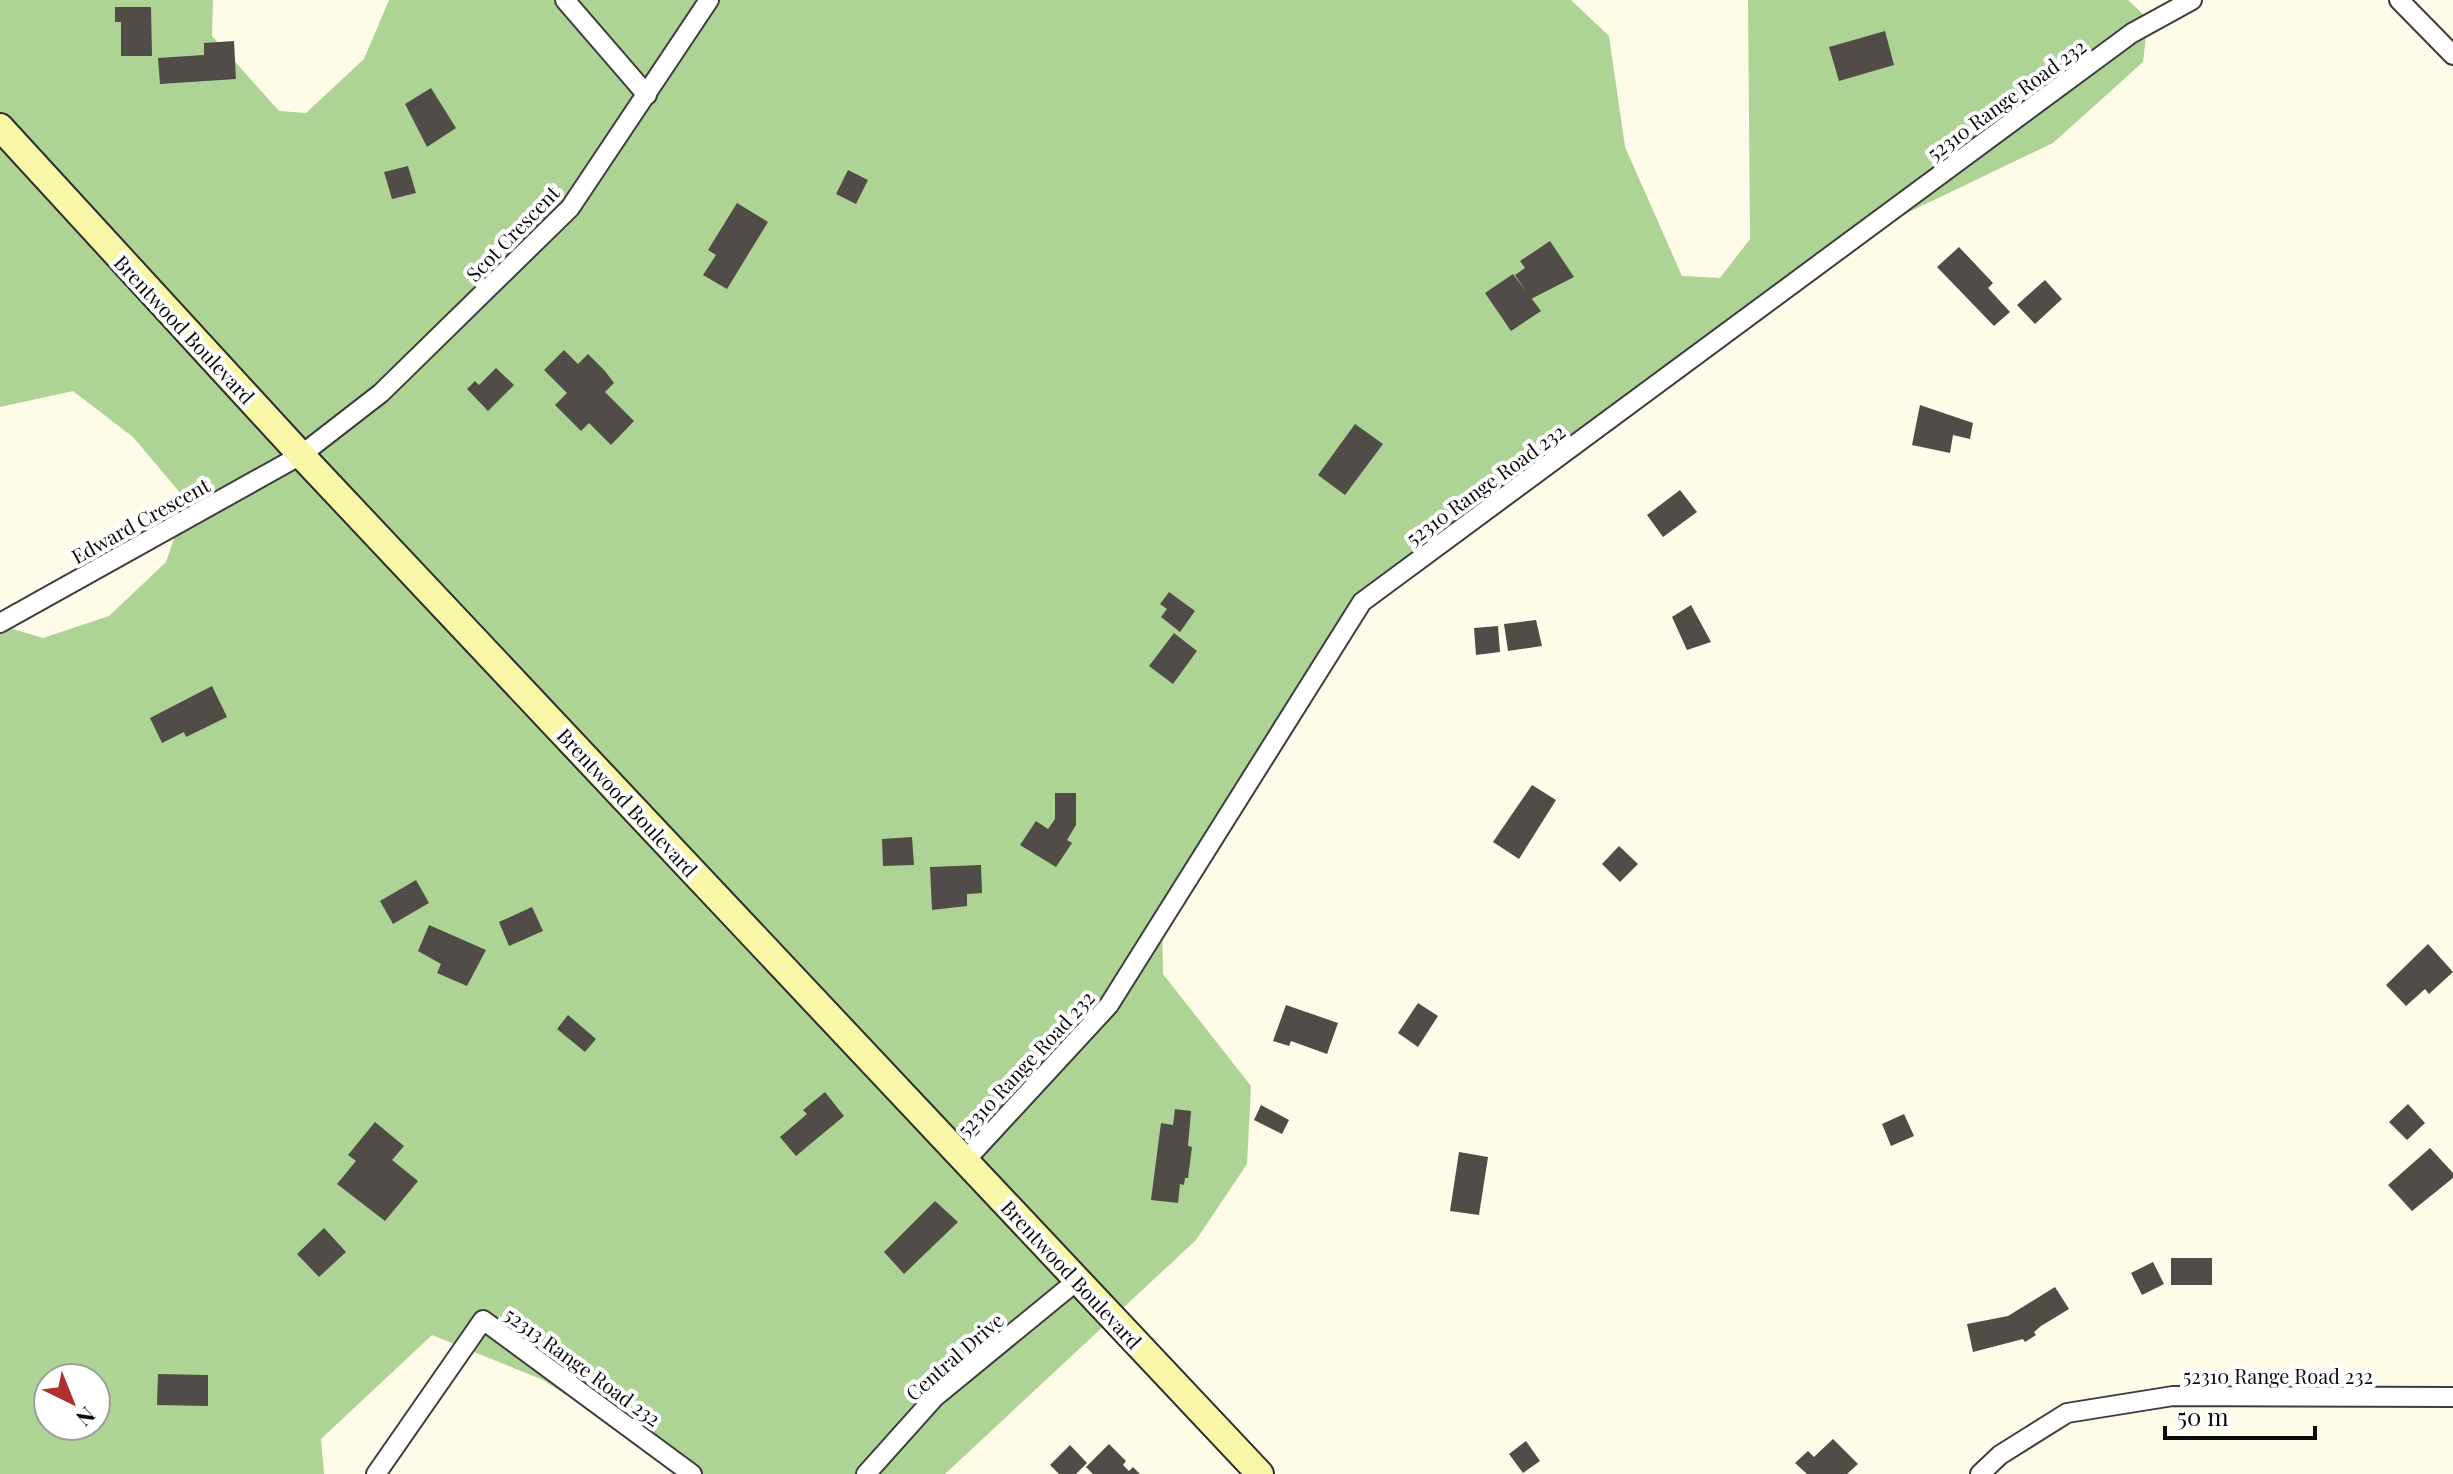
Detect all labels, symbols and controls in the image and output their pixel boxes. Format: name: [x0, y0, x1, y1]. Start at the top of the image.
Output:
street label: 52310 Range Road 232: [1921, 32, 2091, 166]
street label: Scot Crescent: [459, 179, 565, 287]
street label: Brentwood Boulevard: [109, 249, 261, 409]
street label: 52310 Range Road 232: [1400, 417, 1570, 551]
street label: Edward Crescent: [66, 470, 215, 569]
street label: Brentwood Boulevard: [552, 722, 704, 882]
street label: 52310 Range Road 232: [950, 984, 1100, 1142]
street label: Brentwood Boulevard: [996, 1194, 1148, 1354]
street label: 52313 Range Road 232: [500, 1300, 666, 1432]
street label: Central Drive: [899, 1306, 1009, 1406]
north arrow: [32, 1362, 112, 1442]
street label: 52310 Range Road 232: [2183, 1362, 2373, 1389]
scale bar: [2165, 1390, 2315, 1440]
text: 50 m: [2177, 1400, 2229, 1432]
text: N: [70, 1401, 102, 1434]

